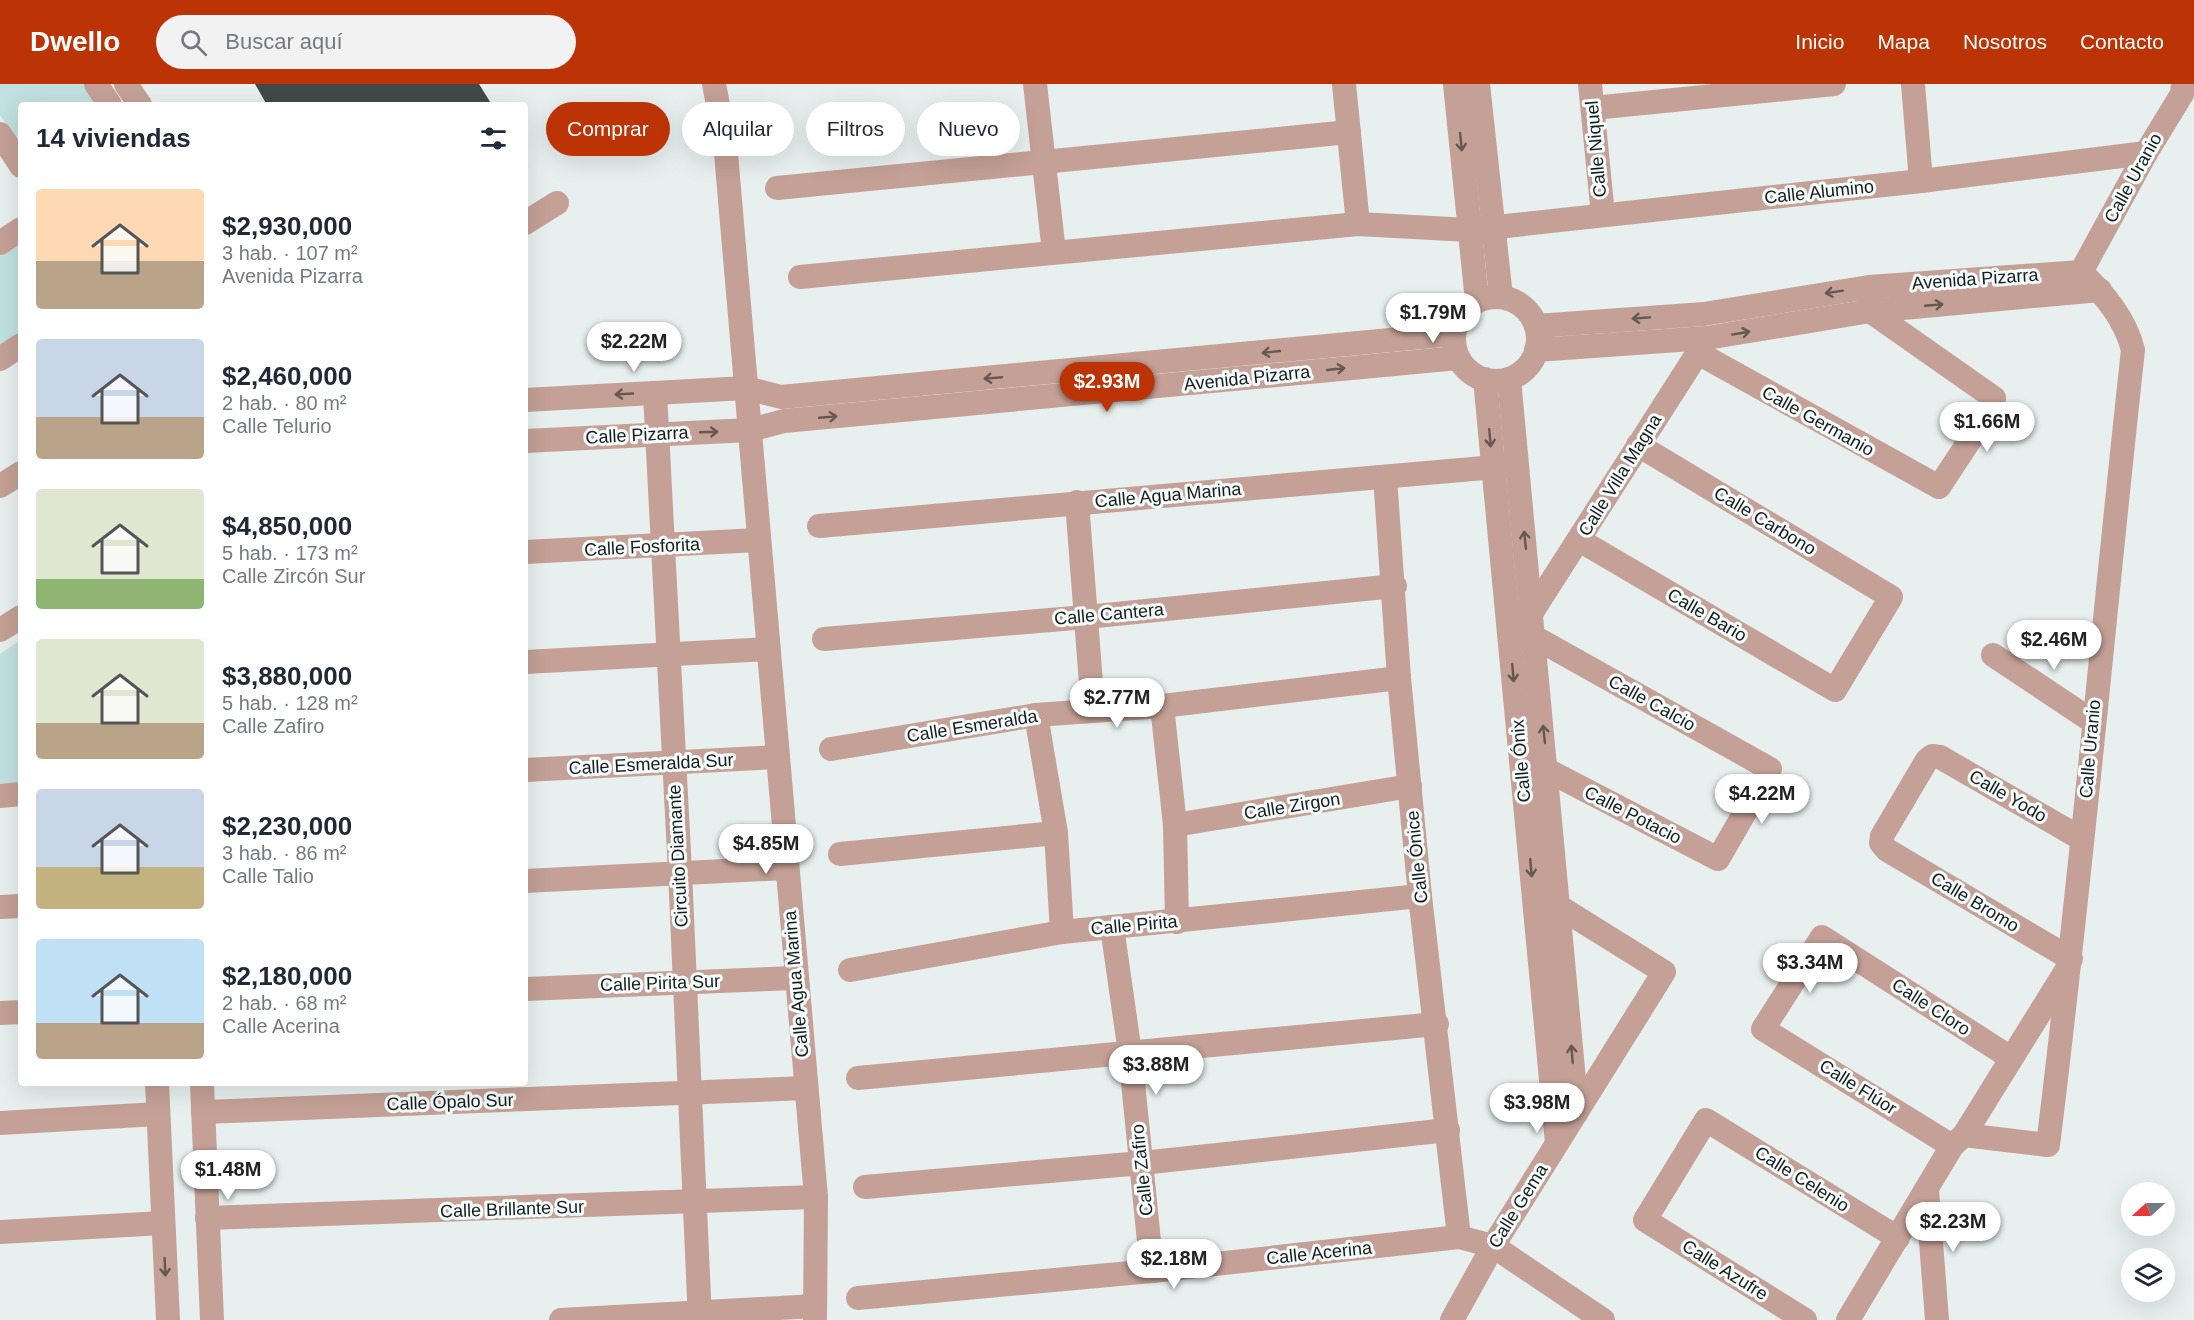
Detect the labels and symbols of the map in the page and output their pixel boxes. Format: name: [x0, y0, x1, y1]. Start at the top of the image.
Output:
street label: Calle Niquel: [1582, 100, 1610, 198]
street label: Calle Uranio: [2100, 130, 2166, 226]
one-way arrow: [1456, 132, 1467, 152]
street label: Calle Alumino: [1763, 176, 1875, 208]
street label: Avenida Pizarra: [1911, 265, 2040, 293]
one-way arrow: [1825, 287, 1844, 298]
pin: $1.79M: [1384, 293, 1482, 344]
one-way arrow: [1924, 299, 1943, 310]
one-way arrow: [1632, 313, 1651, 324]
pin: $2.22M: [585, 322, 683, 373]
one-way arrow: [1731, 327, 1750, 338]
one-way arrow: [1261, 347, 1281, 358]
street label: Avenida Pizarra: [1183, 361, 1312, 395]
pin: $2.93M: [1058, 362, 1156, 413]
one-way arrow: [1325, 363, 1345, 374]
one-way arrow: [983, 373, 1003, 384]
street label: Calle Germanio: [1758, 382, 1878, 460]
one-way arrow: [615, 389, 635, 400]
pin: $1.66M: [1938, 402, 2036, 453]
street label: Calle Villa Magna: [1574, 410, 1666, 540]
one-way arrow: [818, 411, 837, 422]
street label: Calle Pizarra: [585, 422, 690, 448]
one-way arrow: [699, 426, 719, 437]
one-way arrow: [1484, 427, 1495, 447]
street label: Calle Agua Marina: [1094, 479, 1243, 511]
street label: Calle Carbono: [1711, 483, 1819, 559]
one-way arrow: [1519, 531, 1530, 551]
street label: Calle Fosforita: [584, 534, 701, 560]
street label: Calle Bario: [1664, 584, 1750, 646]
street label: Calle Cantera: [1053, 599, 1166, 629]
pin: $2.46M: [2005, 620, 2103, 671]
one-way arrow: [1508, 663, 1519, 683]
street label: Calle Calcio: [1605, 671, 1699, 735]
pin: $2.77M: [1068, 678, 1166, 729]
street label: Calle Uranio: [2076, 699, 2104, 799]
street label: Calle Esmeralda: [905, 706, 1040, 746]
street label: Calle Ónix: [1506, 719, 1535, 803]
one-way arrow: [1538, 725, 1549, 745]
street label: Calle Esmeralda Sur: [568, 750, 734, 778]
street label: Calle Yodo: [1966, 766, 2050, 826]
pin: $4.22M: [1713, 774, 1811, 825]
street label: Calle Potacio: [1581, 782, 1685, 848]
street label: Circuito Diamante: [664, 784, 692, 928]
street label: Calle Zirgon: [1243, 789, 1341, 823]
street label: Calle Ónice: [1401, 810, 1432, 904]
pin: $4.85M: [717, 824, 815, 875]
one-way arrow: [1526, 857, 1537, 877]
street label: Calle Bromo: [1927, 868, 2023, 936]
street label: Calle Agua Marina: [780, 909, 812, 1058]
street label: Calle Pirita: [1090, 911, 1179, 939]
pin: $3.34M: [1761, 943, 1859, 994]
street label: Calle Pirita Sur: [600, 971, 720, 995]
street label: Calle Cloro: [1888, 974, 1974, 1040]
pin: $3.88M: [1107, 1045, 1205, 1096]
one-way arrow: [1566, 1045, 1577, 1065]
street label: Calle Flúor: [1816, 1055, 1900, 1119]
pin: $3.98M: [1488, 1083, 1586, 1134]
street label: Calle Ópalo Sur: [386, 1089, 514, 1114]
street label: Calle Zafiro: [1127, 1123, 1157, 1217]
street label: Calle Celenio: [1751, 1142, 1853, 1216]
pin: $1.48M: [179, 1150, 277, 1201]
street label: Calle Gema: [1484, 1160, 1552, 1252]
north arrow: [2121, 1182, 2175, 1236]
street label: Calle Brillante Sur: [440, 1196, 584, 1222]
pin: $2.23M: [1904, 1202, 2002, 1253]
street label: Calle Azufre: [1679, 1236, 1771, 1304]
street label: Calle Acerina: [1265, 1237, 1374, 1268]
pin: $2.18M: [1125, 1239, 1223, 1290]
one-way arrow: [160, 1257, 171, 1277]

